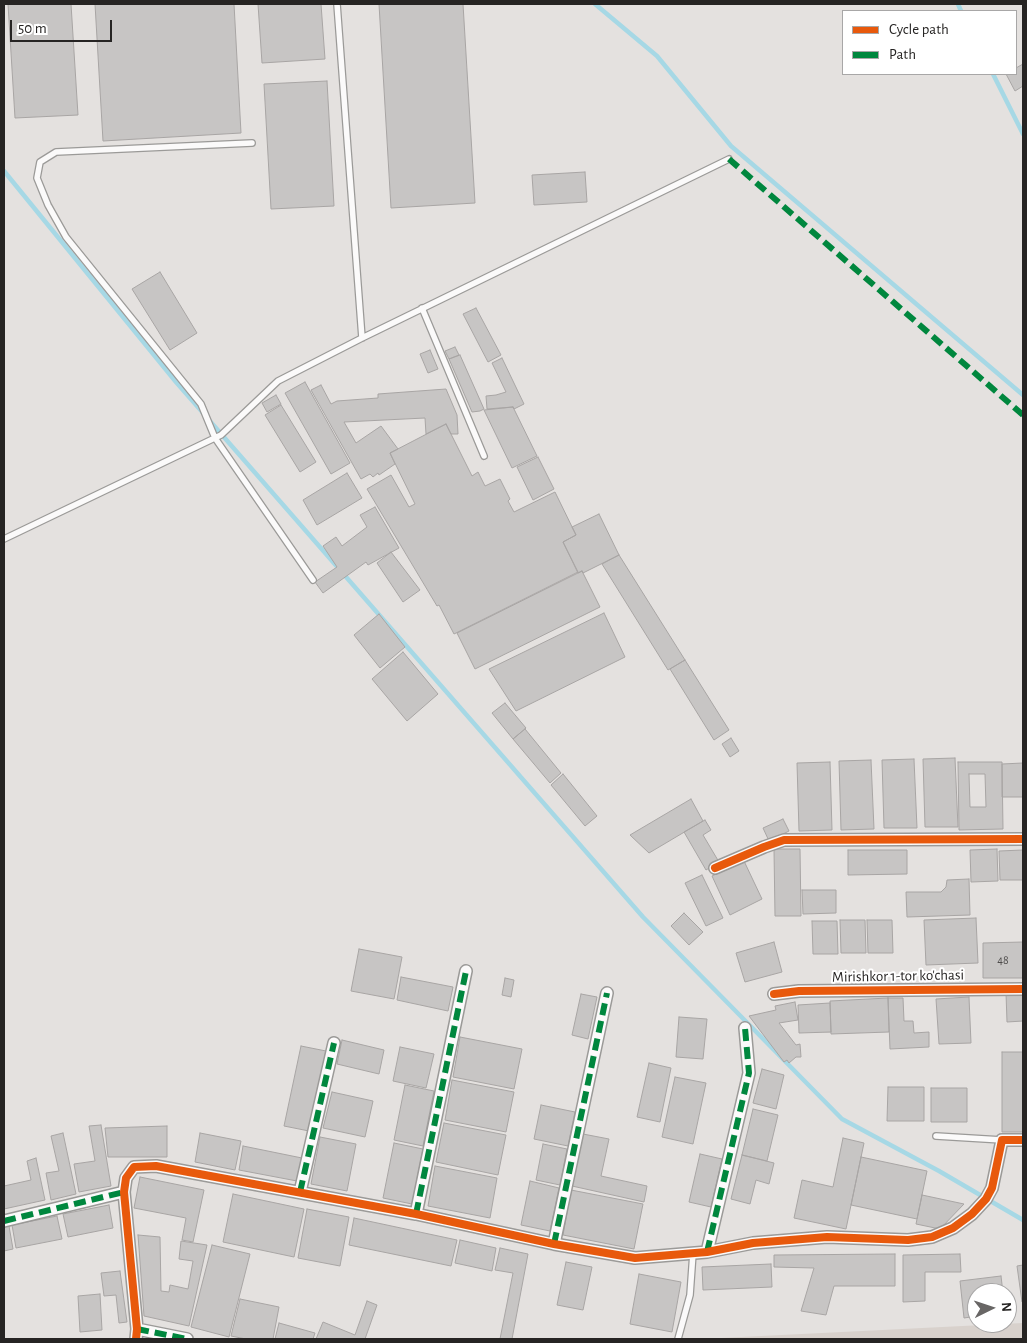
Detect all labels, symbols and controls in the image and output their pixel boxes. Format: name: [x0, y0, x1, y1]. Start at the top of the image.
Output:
scale bar: [12, 10, 115, 42]
legend: [842, 10, 1017, 75]
text: 50 m: [18, 21, 47, 36]
text: Cycle path: [889, 22, 949, 37]
text: Path: [889, 47, 916, 62]
house number: 48: [997, 953, 1009, 967]
street label: Mirishkor 1-tor ko'chasi: [832, 966, 964, 986]
north arrow: [967, 1283, 1017, 1333]
text: N: [999, 1302, 1013, 1312]

